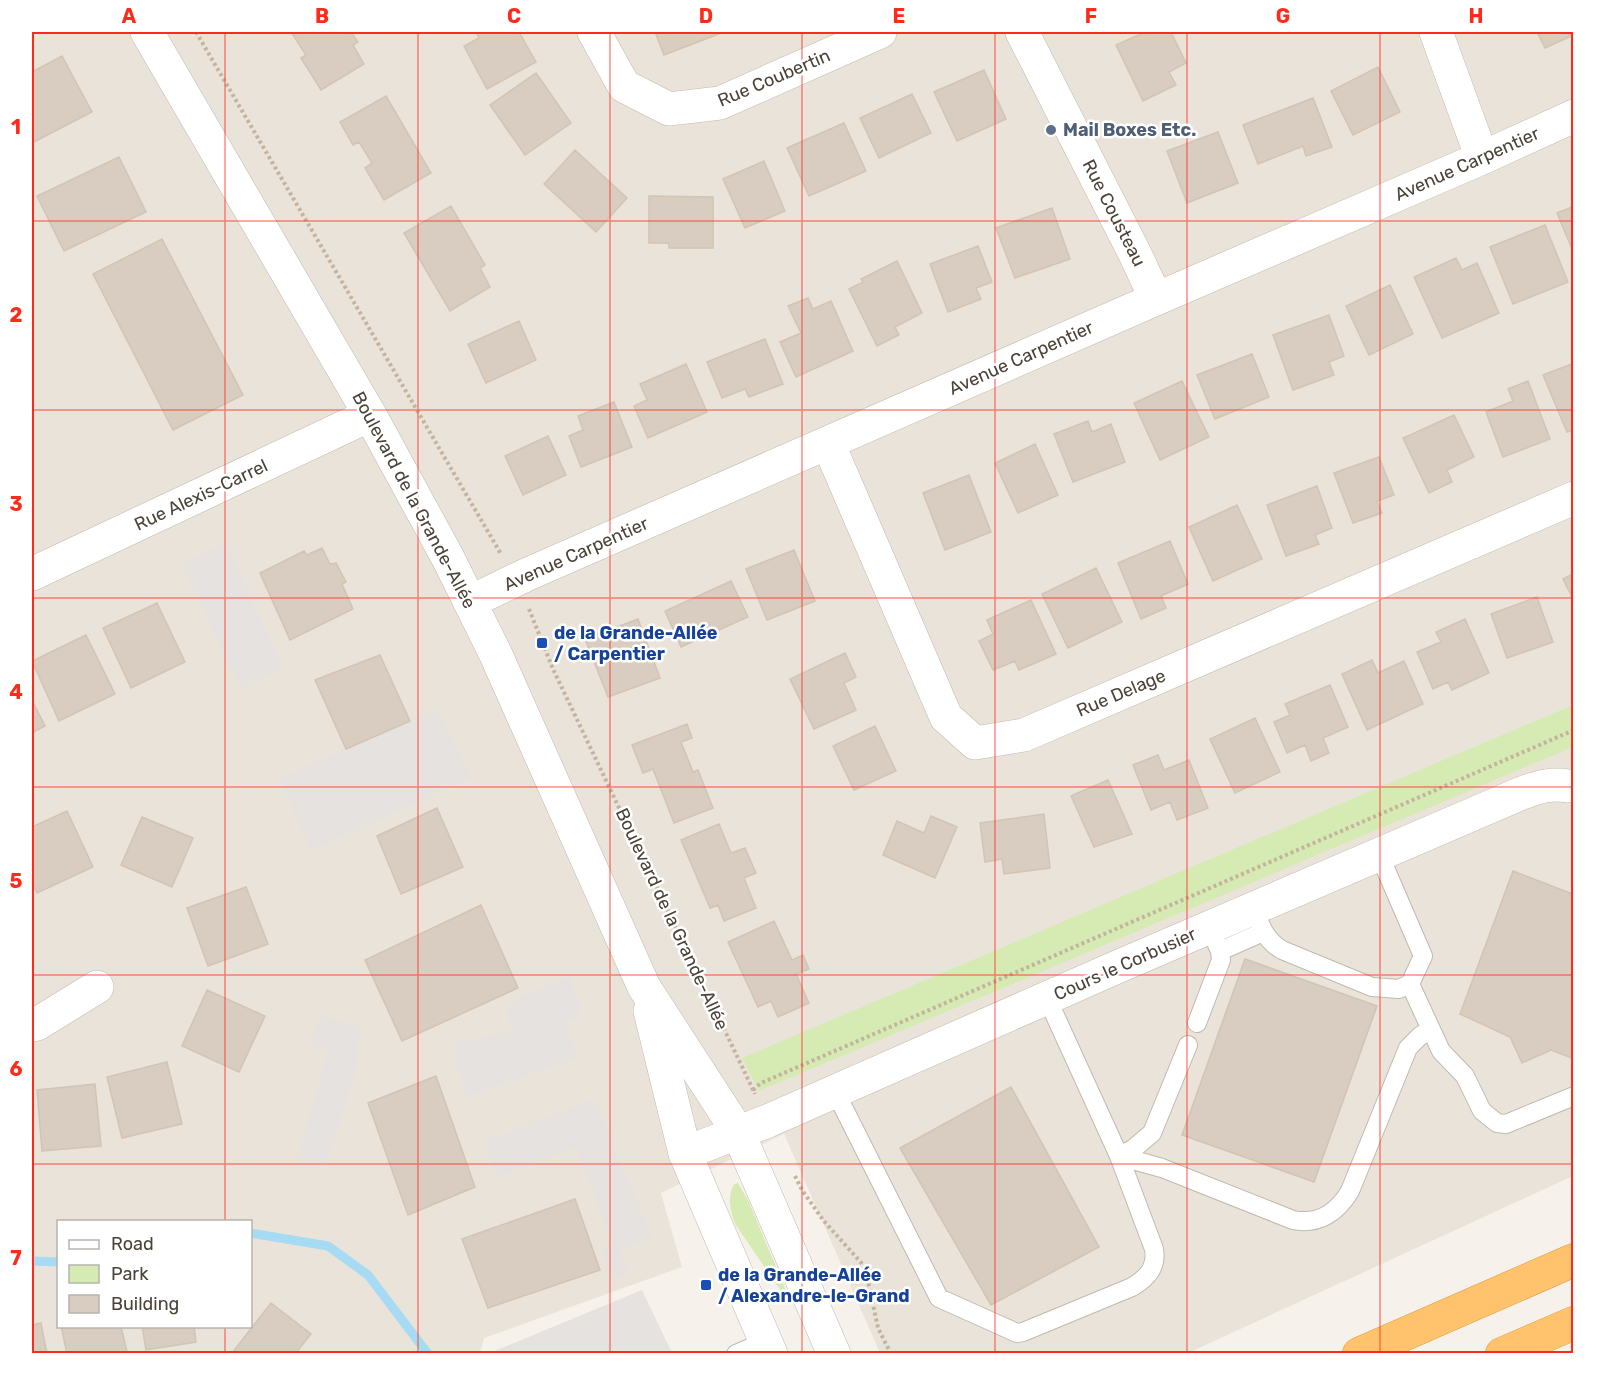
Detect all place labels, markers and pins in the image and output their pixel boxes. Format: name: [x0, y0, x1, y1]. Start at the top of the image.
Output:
place label: Mail Boxes Etc.: [1063, 119, 1196, 141]
marker: Mail Boxes Etc.: [1044, 123, 1058, 137]
place label: de la Grande-Allée / Carpentier: [554, 622, 718, 665]
marker: de la Grande-Allée / Carpentier: [535, 636, 549, 650]
place label: de la Grande-Allée / Alexandre-le-Grand: [718, 1264, 910, 1307]
marker: de la Grande-Allée / Alexandre-le-Grand: [699, 1278, 713, 1292]

